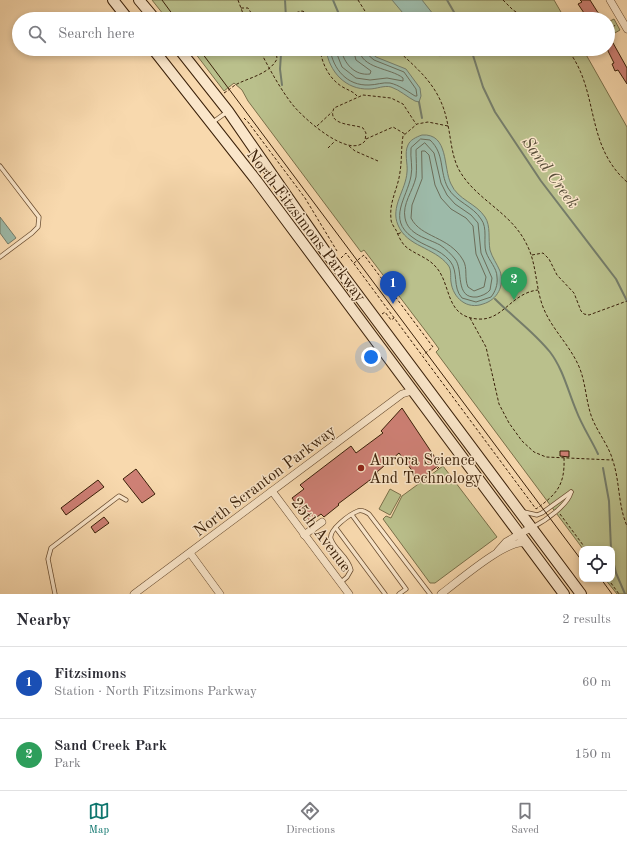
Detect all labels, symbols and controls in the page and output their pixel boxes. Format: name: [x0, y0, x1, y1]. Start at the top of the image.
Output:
search box: [12, 12, 615, 56]
icon: search: [26, 23, 48, 45]
text: Search here: [58, 27, 135, 42]
water label: Sand Creek: [518, 134, 581, 212]
street label: North Fitzsimons Parkway: [243, 147, 368, 306]
pin: 2: [501, 267, 527, 300]
pin: 1: [380, 271, 406, 304]
your location: [361, 347, 381, 367]
street label: North Scranton Parkway: [191, 423, 340, 540]
place label: Aurora Science And Technology: [369, 453, 483, 487]
marker: Aurora Science And Technology: [356, 463, 366, 473]
street label: 25th Avenue: [287, 495, 353, 575]
map controls: [579, 546, 615, 582]
button: locate: [579, 546, 615, 582]
text: Nearby: [16, 612, 71, 629]
text: 2 results: [562, 613, 611, 626]
text: Fitzsimons: [54, 667, 126, 682]
text: 1: [25, 676, 33, 689]
text: 60 m: [582, 676, 611, 689]
text: Station · North Fitzsimons Parkway: [54, 685, 257, 698]
text: Sand Creek Park: [54, 739, 167, 754]
text: 2: [25, 748, 33, 761]
text: 150 m: [574, 748, 611, 761]
text: Park: [54, 757, 81, 770]
tab: Map: [88, 800, 110, 838]
tab: Directions: [286, 800, 335, 838]
tab: Saved: [511, 800, 539, 838]

